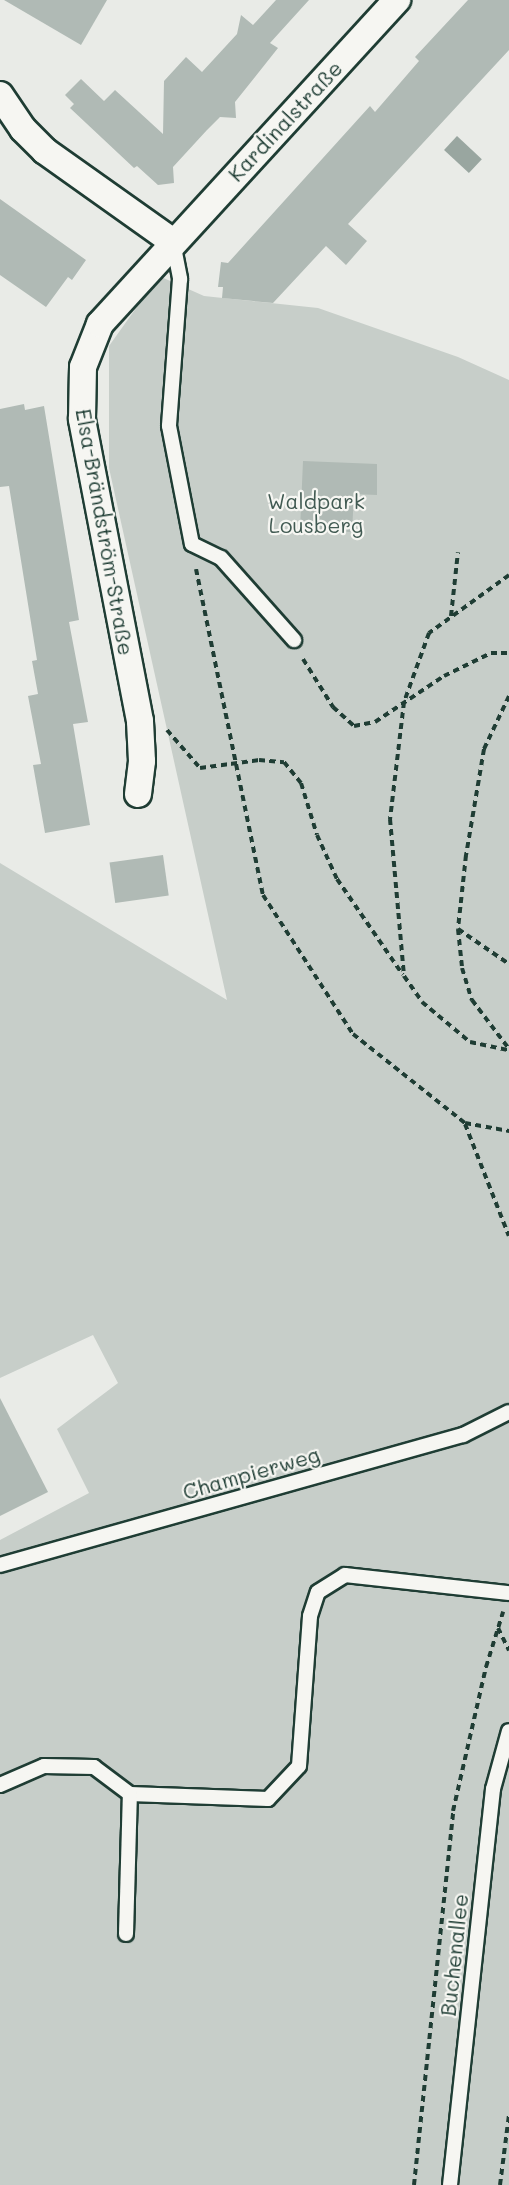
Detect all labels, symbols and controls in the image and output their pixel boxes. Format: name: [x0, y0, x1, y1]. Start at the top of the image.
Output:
street label: Kardinalstraße: [223, 56, 347, 186]
street label: Elsa-Brändström-Straße: [71, 407, 139, 657]
park label: Waldpark Lousberg: [267, 488, 365, 538]
street label: Champierweg: [180, 1441, 322, 1505]
street label: Buchenallee: [435, 1893, 473, 2017]

